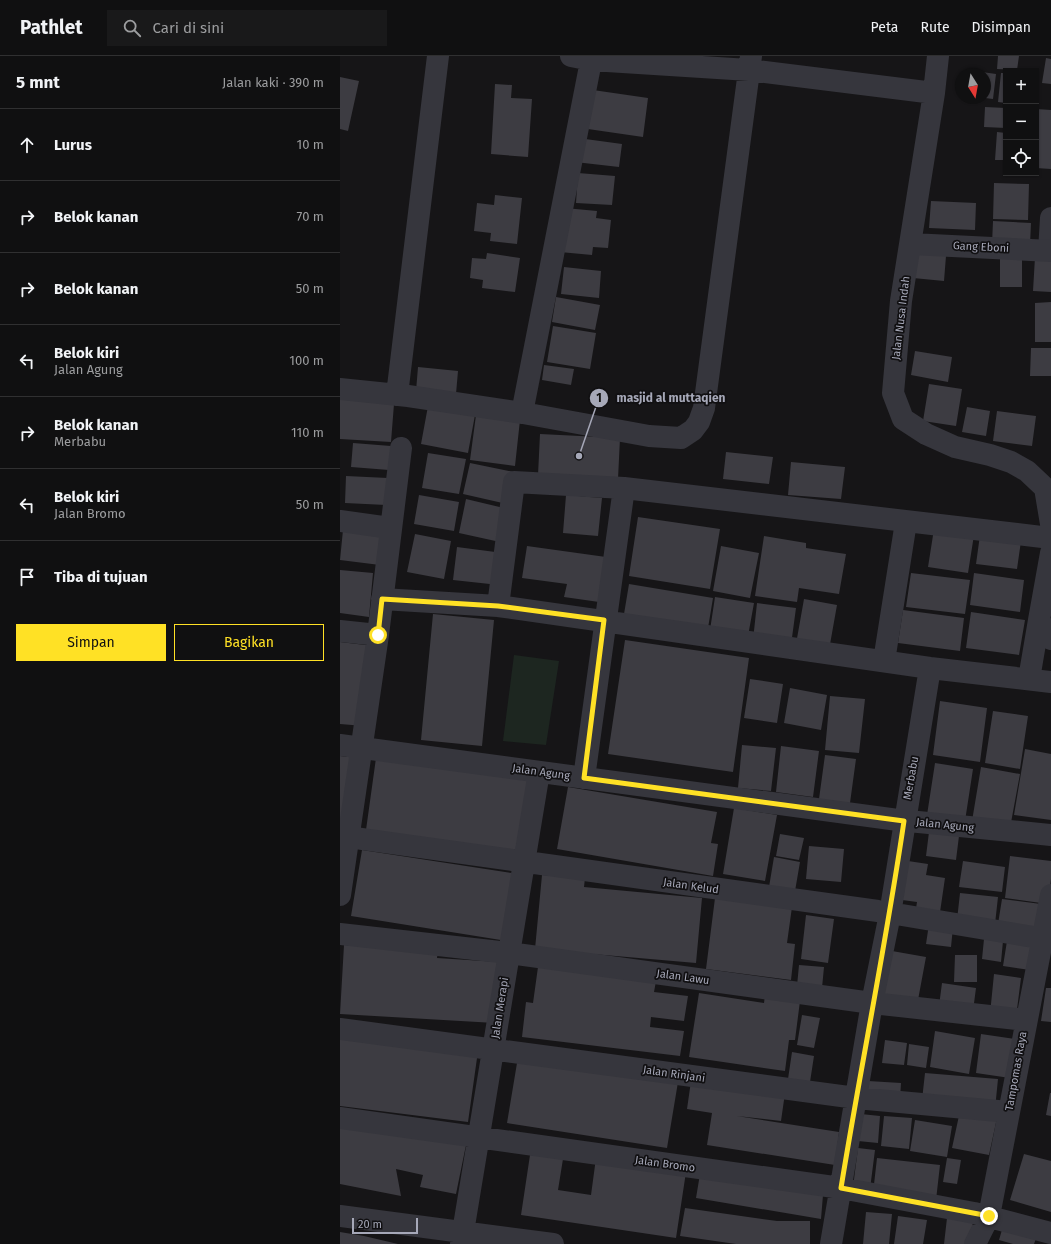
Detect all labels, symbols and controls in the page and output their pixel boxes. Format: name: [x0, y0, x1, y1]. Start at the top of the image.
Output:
search box: [107, 10, 387, 46]
text: Pathlet: [20, 16, 83, 39]
icon: search: [121, 17, 143, 39]
text: Cari di sini: [153, 19, 224, 37]
text: Peta: [871, 19, 898, 36]
text: Rute: [920, 19, 950, 36]
text: Disimpan: [972, 19, 1031, 36]
north arrow: [955, 68, 991, 104]
map controls: [1003, 68, 1039, 176]
button: +: [1003, 68, 1039, 104]
text: 5 mnt: [16, 72, 60, 93]
text: Jalan kaki · 390 m: [222, 75, 324, 90]
button: −: [1003, 104, 1039, 140]
icon: ahead: [16, 134, 38, 156]
text: Lurus: [54, 136, 92, 154]
text: 10 m: [297, 137, 324, 152]
button: locate: [1003, 140, 1039, 176]
icon: right: [16, 206, 38, 228]
text: Belok kanan: [54, 208, 138, 226]
text: 70 m: [297, 209, 324, 224]
street label: Gang Eboni: [952, 239, 1010, 255]
street label: Jalan Nusa Indah: [889, 275, 913, 361]
icon: right: [16, 278, 38, 300]
text: Belok kanan: [54, 280, 138, 298]
text: 50 m: [296, 281, 324, 296]
text: Belok kiri: [54, 344, 119, 362]
icon: left: [16, 350, 38, 372]
text: 100 m: [289, 353, 324, 368]
text: Jalan Agung: [54, 362, 123, 377]
callout: masjid al muttaqien: [589, 386, 734, 410]
text: 1: [596, 391, 602, 405]
text: masjid al muttaqien: [617, 391, 726, 405]
text: Belok kanan: [54, 416, 138, 434]
icon: right: [16, 422, 38, 444]
text: 110 m: [291, 425, 324, 440]
text: Merbabu: [54, 434, 106, 449]
text: Belok kiri: [54, 488, 119, 506]
icon: left: [16, 494, 38, 516]
text: 50 m: [296, 497, 324, 512]
text: Jalan Bromo: [54, 506, 126, 521]
icon: arrive: [16, 566, 38, 588]
text: Tiba di tujuan: [54, 568, 148, 586]
button: Simpan: [16, 624, 166, 661]
button: Bagikan: [174, 624, 324, 661]
route start: [369, 626, 387, 644]
street label: Merbabu: [901, 755, 921, 801]
street label: Jalan Agung: [511, 762, 571, 783]
street label: Jalan Agung: [915, 815, 975, 835]
street label: Jalan Kelud: [662, 876, 720, 896]
street label: Jalan Lawu: [656, 967, 710, 987]
street label: Jalan Merapi: [489, 976, 511, 1040]
street label: Tampomas Raya: [1003, 1030, 1029, 1112]
street label: Jalan Rinjani: [642, 1063, 706, 1085]
street label: Jalan Bromo: [634, 1153, 696, 1175]
route end: [980, 1207, 998, 1225]
scale bar: [352, 1216, 418, 1235]
text: 20 m: [358, 1218, 382, 1231]

